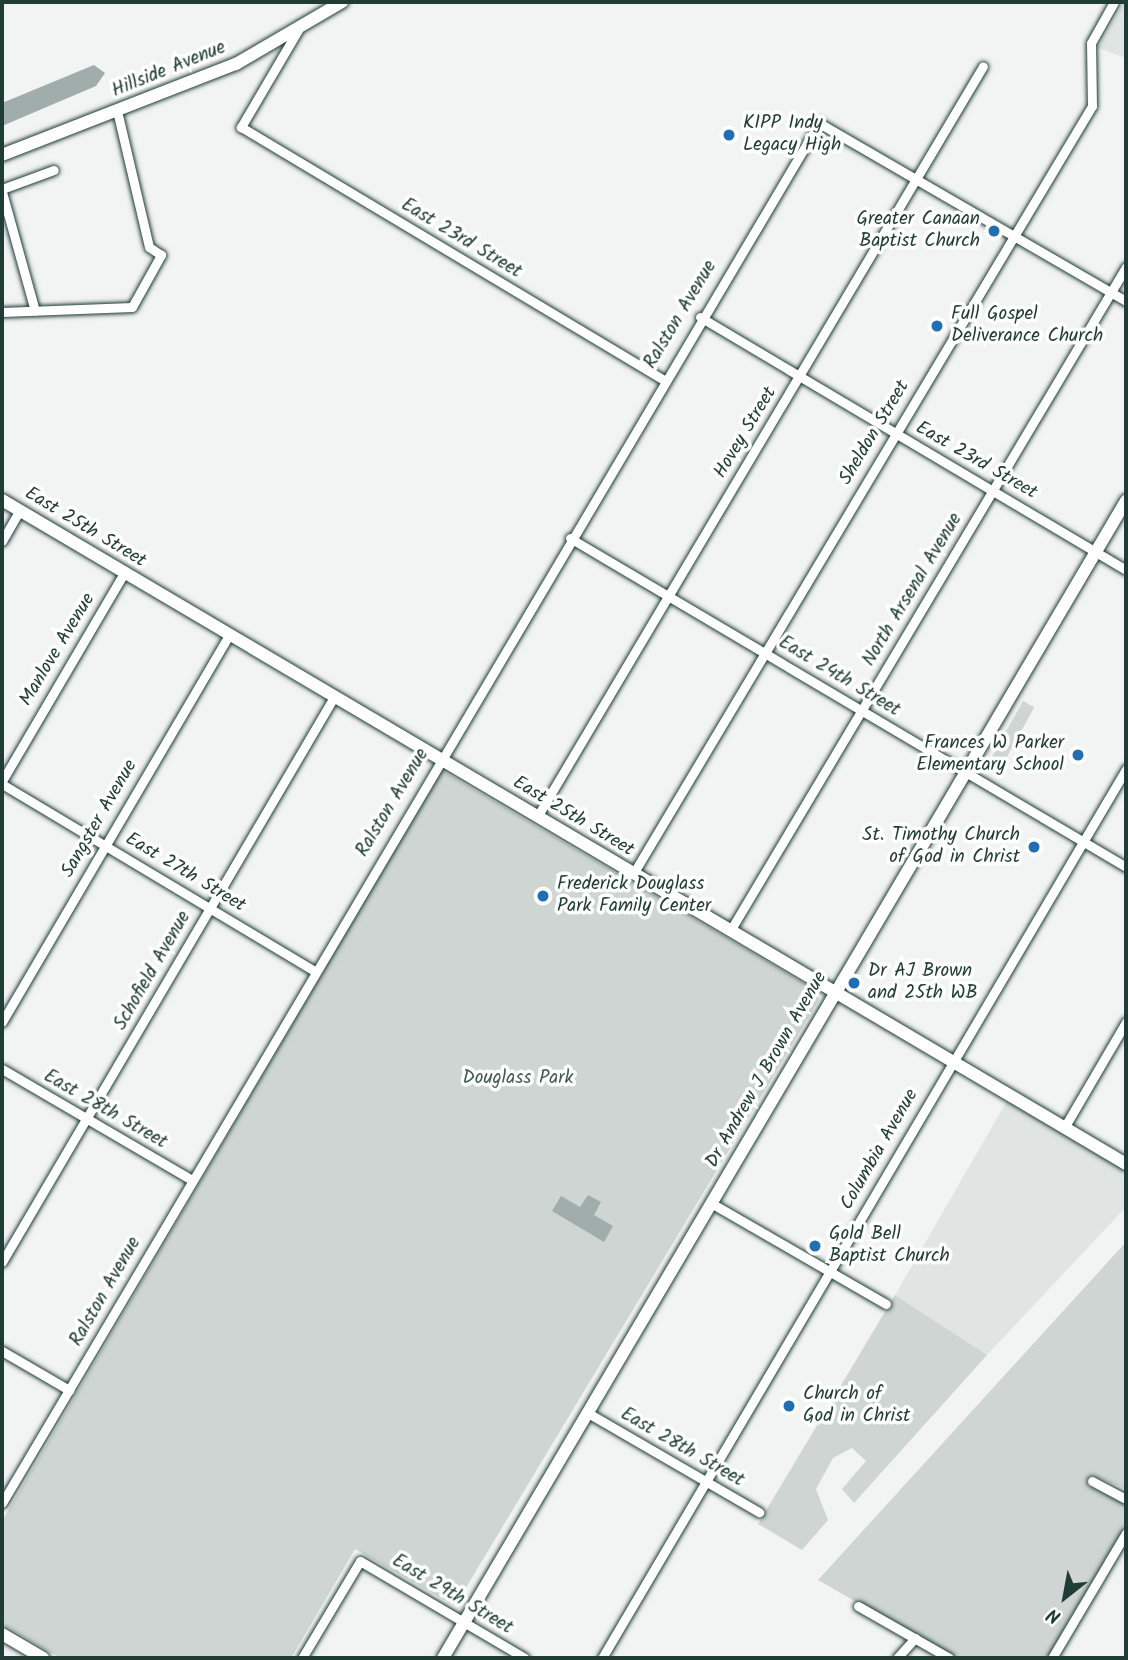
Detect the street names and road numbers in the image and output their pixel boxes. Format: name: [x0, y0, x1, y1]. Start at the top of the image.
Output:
street label: Hillside Avenue: [109, 37, 229, 103]
street label: East 23rd Street: [397, 194, 525, 284]
street label: Ralston Avenue: [640, 257, 722, 373]
street label: Sheldon Street: [835, 377, 915, 489]
street label: Hovey Street: [710, 383, 782, 483]
street label: East 23rd Street: [911, 417, 1041, 505]
street label: East 25th Street: [20, 483, 150, 573]
street label: North Arsenal Avenue: [858, 509, 968, 671]
street label: Manlove Avenue: [15, 590, 101, 710]
street label: East 24th Street: [774, 632, 904, 722]
street label: Ralston Avenue: [352, 745, 434, 861]
street label: Sangster Avenue: [57, 756, 143, 882]
street label: East 25th Street: [508, 772, 638, 862]
street label: East 27th Street: [121, 828, 249, 918]
street label: Schofield Avenue: [110, 907, 196, 1035]
street label: Dr Andrew J Brown Avenue: [701, 968, 833, 1172]
street label: East 28th Street: [39, 1065, 171, 1155]
street label: Columbia Avenue: [836, 1085, 924, 1215]
street label: Ralston Avenue: [66, 1233, 146, 1351]
street label: East 28th Street: [616, 1403, 748, 1493]
street label: East 29th Street: [388, 1550, 516, 1640]

